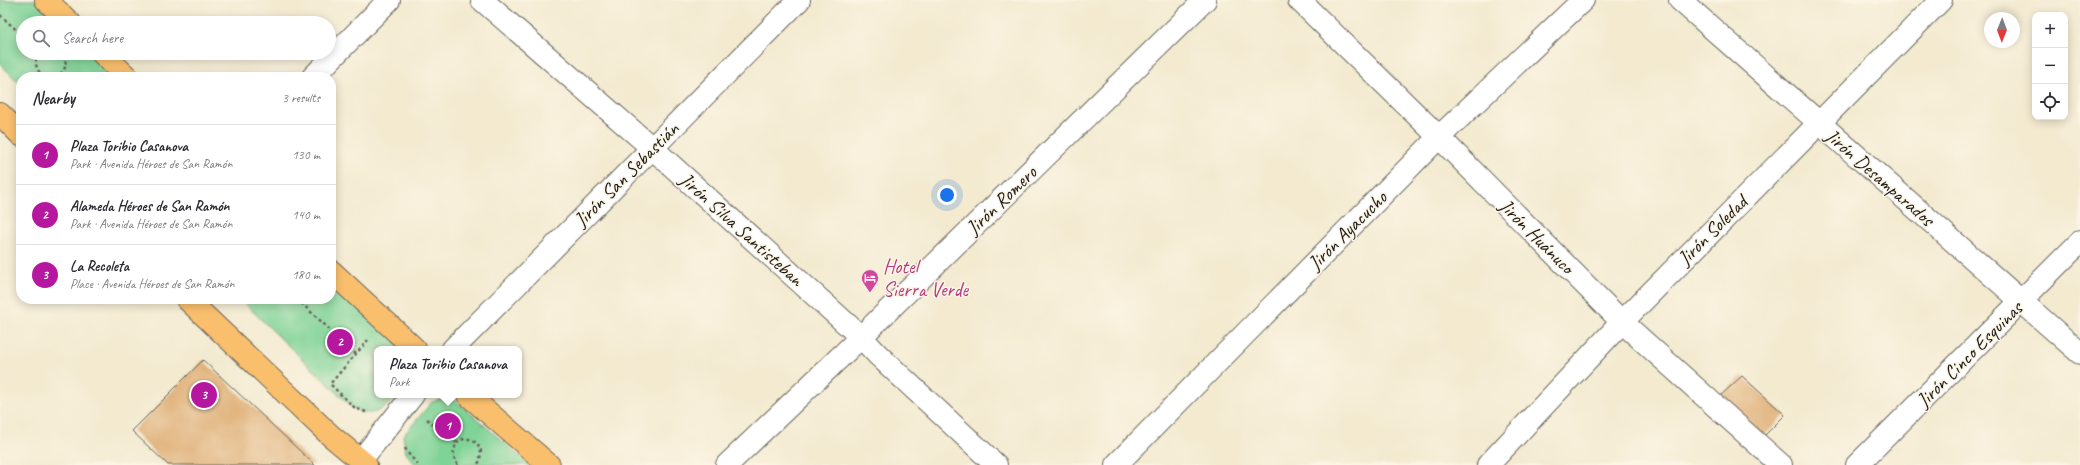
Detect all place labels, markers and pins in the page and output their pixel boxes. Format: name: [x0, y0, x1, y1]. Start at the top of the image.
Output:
place label: Hotel Sierra Verde: [883, 254, 970, 302]
hotel icon: Hotel Sierra Verde: [860, 268, 880, 293]
pin: 2: [327, 327, 353, 357]
pin: 3: [191, 380, 217, 410]
pin: 1: [435, 411, 461, 441]

